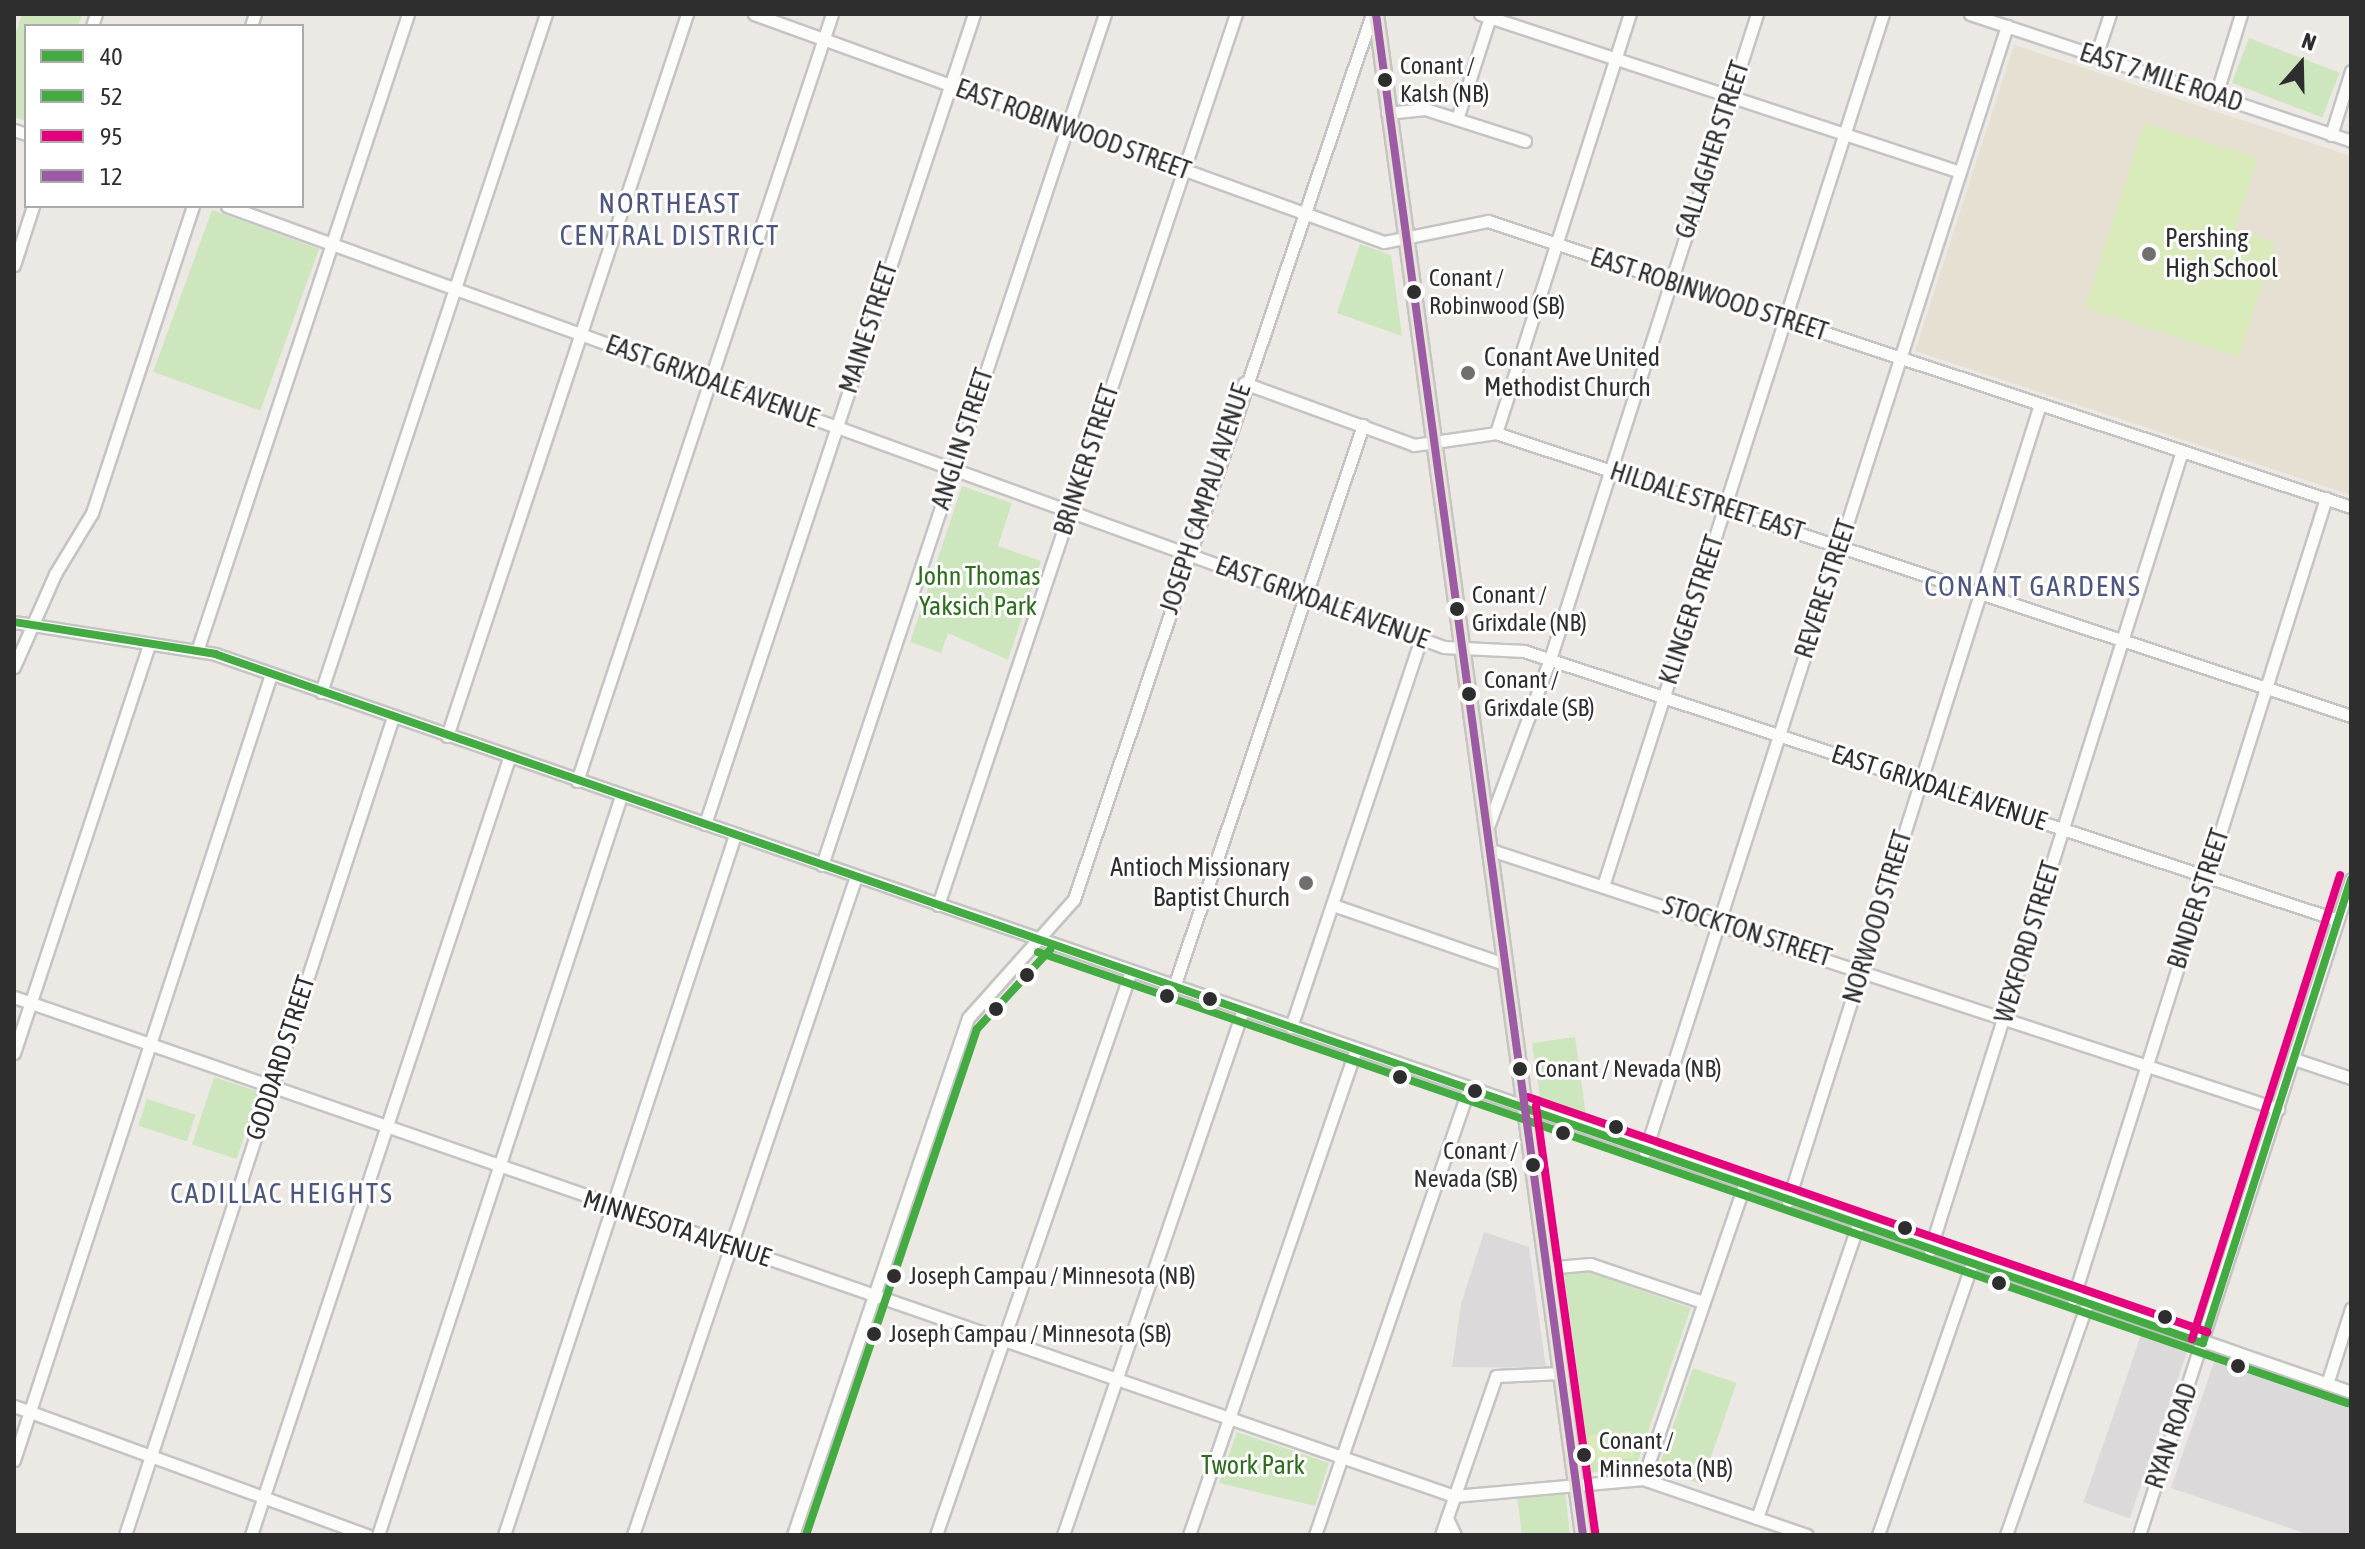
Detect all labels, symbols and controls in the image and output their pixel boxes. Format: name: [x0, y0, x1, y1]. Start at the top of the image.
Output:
legend: [24, 24, 304, 208]
north arrow: [2261, 24, 2341, 104]
text: N: [2299, 27, 2320, 56]
street label: EAST 7 MILE ROAD: [2076, 37, 2246, 119]
text: 40: [100, 43, 123, 70]
place label: Conant / Kalsh (NB): [1400, 52, 1489, 108]
street label: GALLAGHER STREET: [1670, 57, 1756, 243]
marker: Conant / Kalsh (NB): [1377, 72, 1393, 88]
street label: EAST ROBINWOOD STREET: [951, 73, 1195, 187]
text: 52: [100, 83, 123, 110]
text: 95: [100, 123, 123, 150]
text: 12: [100, 163, 123, 190]
district label: NORTHEAST CENTRAL DISTRICT: [560, 186, 780, 252]
place label: Pershing High School: [2165, 223, 2278, 284]
street label: EAST ROBINWOOD STREET: [1586, 242, 1832, 348]
marker: Pershing High School: [2140, 245, 2158, 263]
street label: MAINE STREET: [833, 259, 905, 397]
place label: Conant / Robinwood (SB): [1429, 264, 1565, 320]
marker: Conant / Robinwood (SB): [1406, 284, 1422, 300]
street label: EAST GRIXDALE AVENUE: [601, 329, 823, 435]
place label: Conant Ave United Methodist Church: [1484, 342, 1660, 404]
marker: Conant Ave United Methodist Church: [1459, 364, 1477, 382]
street label: ANGLIN STREET: [926, 365, 1000, 513]
street label: JOSEPH CAMPAU AVENUE: [1154, 380, 1258, 618]
street label: BRINKER STREET: [1048, 381, 1126, 539]
street label: HILDALE STREET EAST: [1606, 456, 1808, 548]
street label: REVERE STREET: [1789, 515, 1863, 663]
street label: KLINGER STREET: [1653, 531, 1731, 689]
street label: EAST GRIXDALE AVENUE: [1211, 550, 1433, 656]
park label: John Thomas Yaksich Park: [915, 561, 1041, 622]
district label: CONANT GARDENS: [1924, 569, 2142, 603]
place label: Conant / Grixdale (NB): [1472, 581, 1587, 637]
marker: Conant / Grixdale (NB): [1449, 601, 1465, 617]
place label: Conant / Grixdale (SB): [1484, 666, 1595, 722]
marker: Conant / Grixdale (SB): [1461, 686, 1477, 702]
street label: EAST GRIXDALE AVENUE: [1827, 738, 2051, 838]
street label: BINDER STREET: [2162, 825, 2236, 973]
street label: NORWOOD STREET: [1837, 827, 1919, 1007]
place label: Antioch Missionary Baptist Church: [1110, 852, 1290, 914]
street label: WEXFORD STREET: [1989, 857, 2067, 1027]
marker: Antioch Missionary Baptist Church: [1297, 874, 1315, 892]
street label: STOCKTON STREET: [1659, 890, 1835, 974]
unlabelled marker: [1019, 967, 1035, 983]
street label: GODDARD STREET: [240, 972, 322, 1144]
unlabelled marker: [1159, 988, 1175, 1004]
unlabelled marker: [1202, 991, 1218, 1007]
unlabelled marker: [988, 1001, 1004, 1017]
place label: Conant / Nevada (NB): [1535, 1055, 1722, 1083]
marker: Conant / Nevada (NB): [1512, 1061, 1528, 1077]
unlabelled marker: [1392, 1069, 1408, 1085]
unlabelled marker: [1467, 1083, 1483, 1099]
unlabelled marker: [1608, 1119, 1624, 1135]
unlabelled marker: [1555, 1125, 1571, 1141]
place label: Conant / Nevada (SB): [1414, 1137, 1518, 1193]
marker: Conant / Nevada (SB): [1525, 1157, 1541, 1173]
district label: CADILLAC HEIGHTS: [170, 1176, 394, 1210]
street label: MINNESOTA AVENUE: [579, 1184, 775, 1274]
unlabelled marker: [1897, 1220, 1913, 1236]
place label: Joseph Campau / Minnesota (NB): [909, 1262, 1196, 1290]
marker: Joseph Campau / Minnesota (NB): [886, 1268, 902, 1284]
unlabelled marker: [1991, 1275, 2007, 1291]
unlabelled marker: [2157, 1309, 2173, 1325]
place label: Joseph Campau / Minnesota (SB): [889, 1320, 1172, 1348]
marker: Joseph Campau / Minnesota (SB): [866, 1326, 882, 1342]
unlabelled marker: [2230, 1358, 2246, 1374]
street label: RYAN ROAD: [2139, 1379, 2205, 1493]
place label: Conant / Minnesota (NB): [1599, 1427, 1733, 1483]
marker: Conant / Minnesota (NB): [1576, 1447, 1592, 1463]
park label: Twork Park: [1201, 1450, 1305, 1482]

